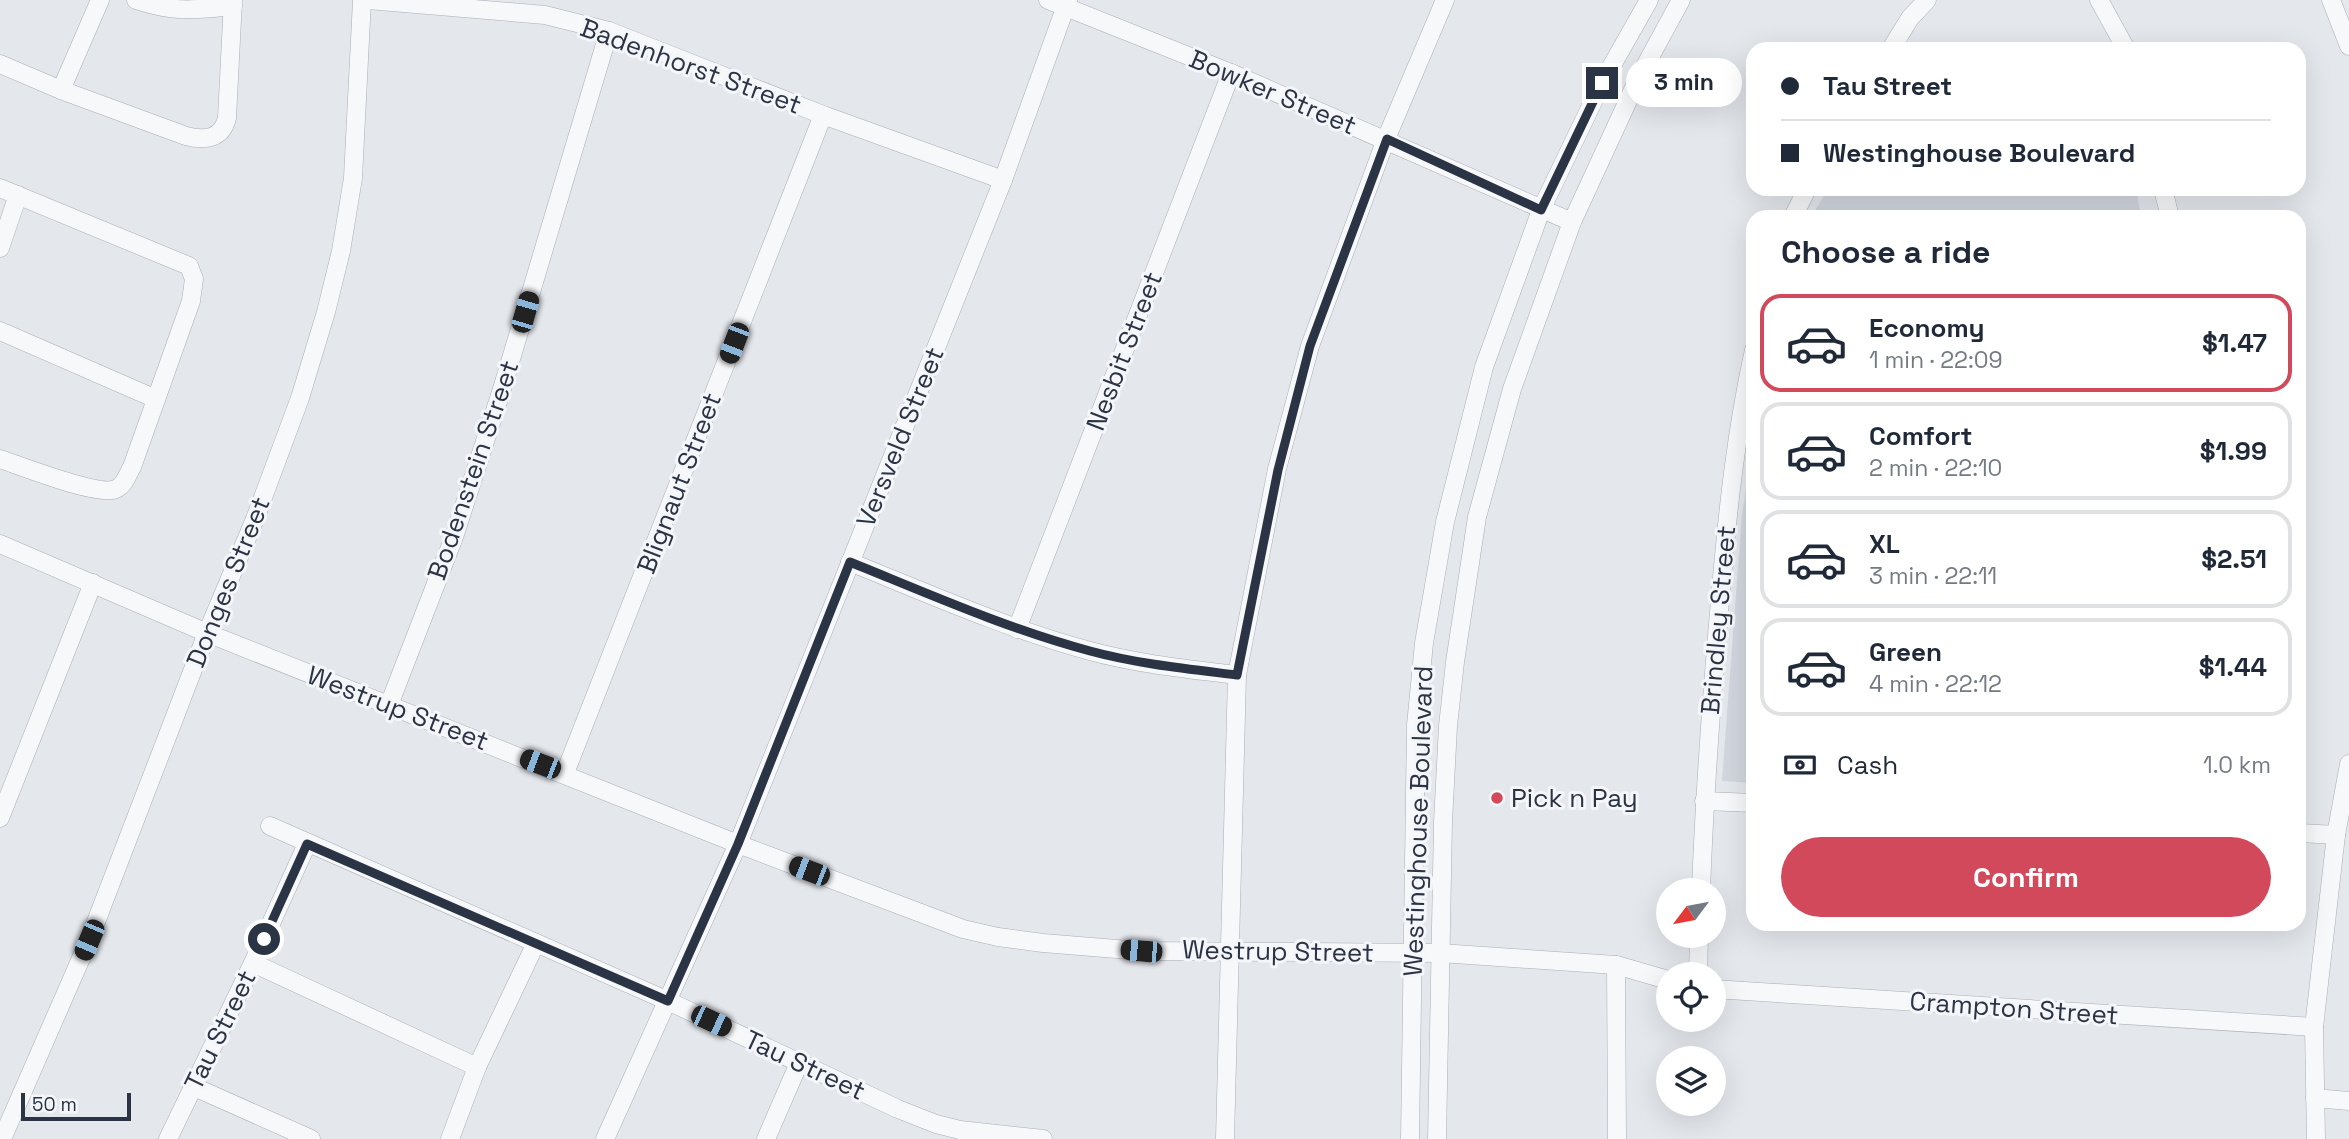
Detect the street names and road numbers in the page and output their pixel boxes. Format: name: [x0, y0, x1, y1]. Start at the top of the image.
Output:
street label: Badenhorst Street: [576, 10, 806, 122]
street label: Bowker Street: [1184, 41, 1362, 143]
street label: Nesbit Street: [1078, 267, 1170, 435]
street label: Versveld Street: [848, 342, 952, 532]
street label: Bodenstein Street: [419, 356, 527, 584]
street label: Blignaut Street: [629, 388, 729, 578]
street label: Donges Street: [178, 492, 278, 672]
street label: Brindley Street: [1693, 524, 1743, 716]
street label: Westrup Street: [302, 658, 494, 758]
street label: Westinghouse Boulevard: [1396, 665, 1440, 977]
street label: Westrup Street: [1182, 932, 1374, 970]
street label: Tau Street: [176, 964, 264, 1096]
street label: Crampton Street: [1908, 984, 2120, 1032]
street label: Tau Street: [739, 1022, 871, 1108]

